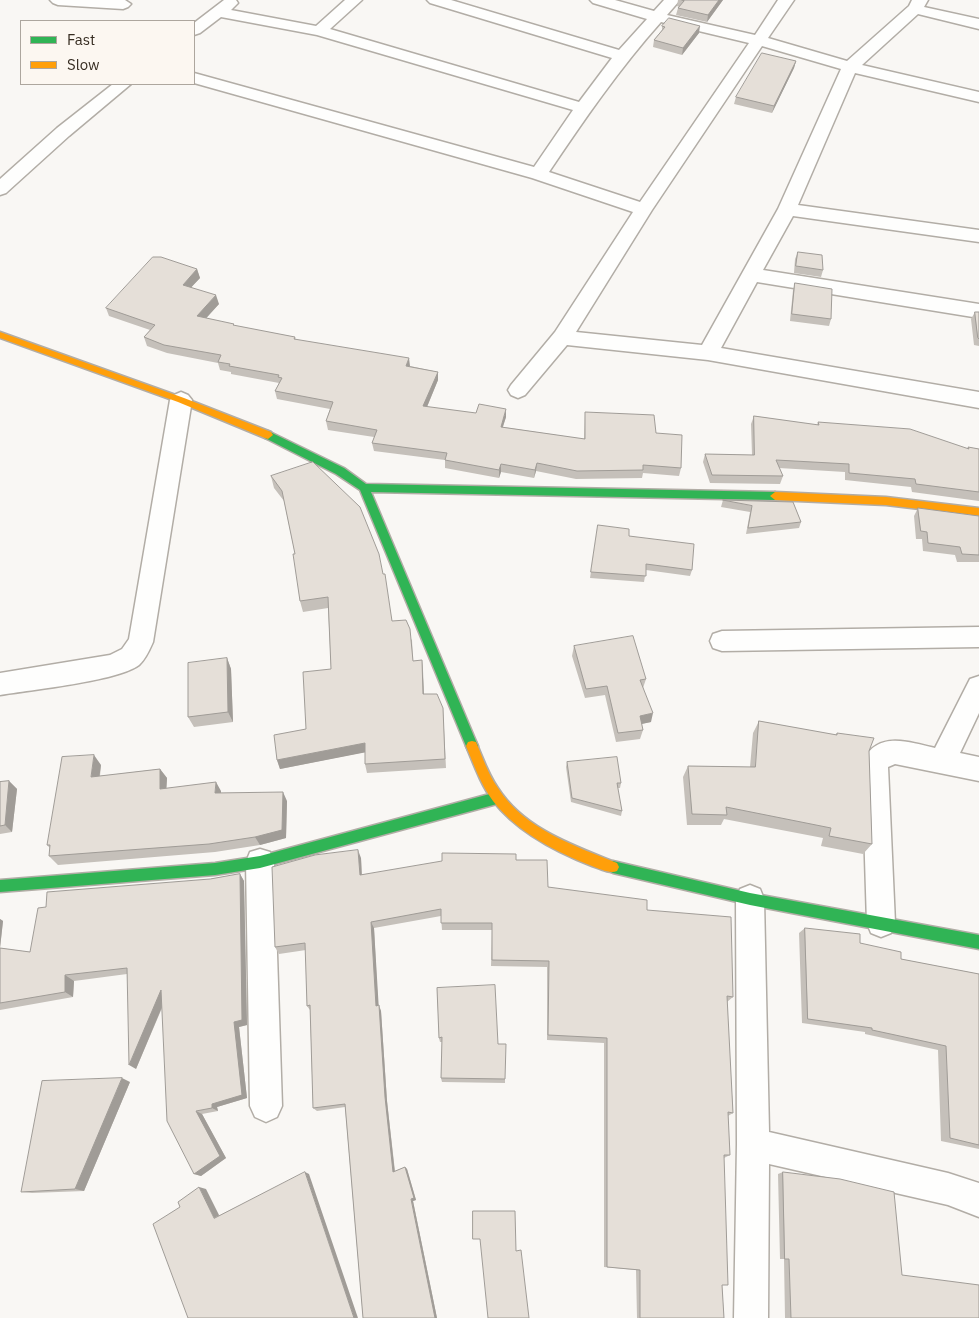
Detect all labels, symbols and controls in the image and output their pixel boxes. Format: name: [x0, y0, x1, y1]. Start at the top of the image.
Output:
legend: [20, 20, 195, 85]
text: Fast: [67, 30, 95, 49]
text: Slow: [67, 55, 100, 74]

